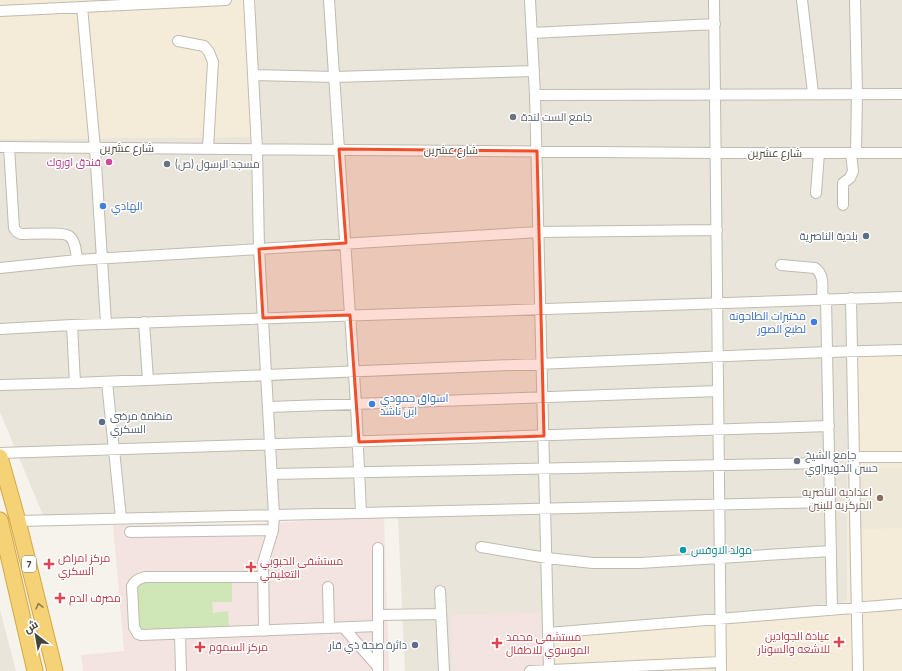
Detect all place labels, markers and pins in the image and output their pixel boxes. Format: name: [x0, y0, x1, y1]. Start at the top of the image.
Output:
place label: جامع الست لندة: [521, 109, 592, 125]
marker: جامع الست لندة: [508, 112, 518, 122]
place label: فندق اوروك: [47, 154, 101, 170]
place label: مسجد الرسول (ص): [175, 156, 260, 172]
marker: فندق اوروك: [104, 157, 114, 167]
marker: مسجد الرسول (ص): [162, 159, 172, 169]
place label: الهادي: [111, 198, 143, 215]
marker: الهادي: [98, 201, 108, 211]
place label: بلدية الناصرية: [800, 228, 858, 244]
marker: بلدية الناصرية: [861, 231, 871, 241]
place label: مختبرات الطاحونه لطبع الصور: [729, 308, 806, 337]
marker: مختبرات الطاحونه لطبع الصور: [809, 317, 819, 327]
place label: اسواق حمودي ابن ناشد: [380, 390, 448, 419]
marker: اسواق حمودي ابن ناشد: [367, 399, 377, 409]
place label: منظمة مرضى السكري: [110, 408, 173, 438]
marker: منظمة مرضى السكري: [97, 417, 107, 427]
place label: جامع الشيخ حسن الخويبراوي: [805, 447, 878, 477]
marker: جامع الشيخ حسن الخويبراوي: [792, 456, 802, 466]
place label: اعداديه الناصريه المركزيه للبنين: [802, 484, 872, 513]
marker: اعداديه الناصريه المركزيه للبنين: [875, 493, 885, 503]
place label: مولد الاوفس: [691, 542, 752, 558]
marker: مولد الاوفس: [678, 545, 688, 555]
place label: مركز امراض السكري: [58, 550, 110, 580]
place label: مستشفى الحبوبي التعليمي: [260, 553, 343, 583]
marker: مركز امراض السكري: [43, 558, 55, 570]
marker: مستشفى الحبوبي التعليمي: [245, 561, 257, 573]
place label: مصرف الدم: [69, 590, 121, 606]
marker: مصرف الدم: [54, 592, 66, 604]
place label: عيادة الجوادين للاشعه والسونار: [757, 628, 830, 657]
place label: مستشفى محمد الموسوي للاطفال: [506, 629, 590, 659]
marker: عيادة الجوادين للاشعه والسونار: [833, 636, 845, 648]
place label: دائرة صحة ذي قار: [328, 637, 407, 654]
marker: مستشفى محمد الموسوي للاطفال: [491, 637, 503, 649]
place label: مركز السموم: [209, 639, 268, 655]
marker: دائرة صحة ذي قار: [410, 640, 420, 650]
marker: مركز السموم: [194, 641, 206, 653]

